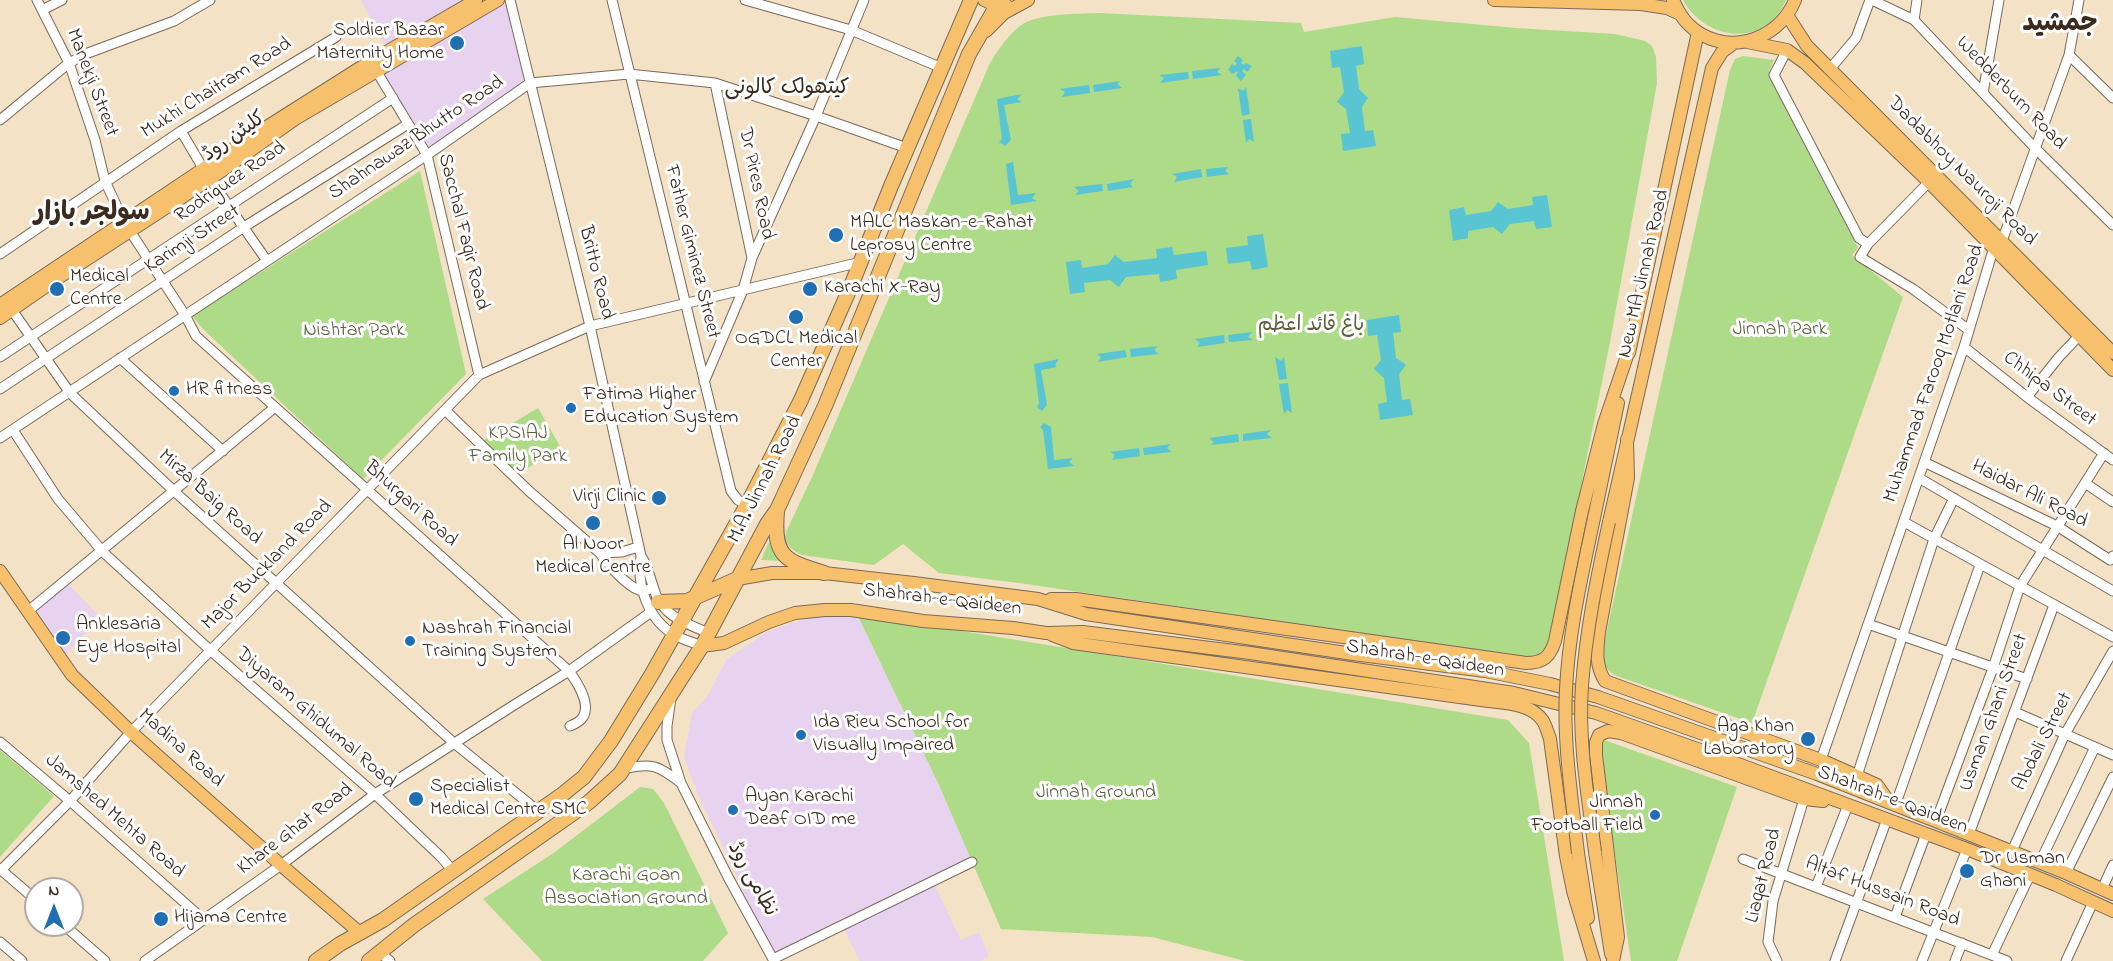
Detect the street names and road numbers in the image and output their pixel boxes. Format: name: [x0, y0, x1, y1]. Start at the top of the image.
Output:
street label: Manekji Street: [59, 26, 123, 140]
street label: Wedderburn Road: [1950, 32, 2070, 156]
street label: Mukhi Chaitram Road: [137, 33, 297, 145]
street label: Shahnawaz Bhutto Road: [325, 71, 509, 207]
street label: Dadabhoy Nauroji Road: [1881, 92, 2041, 252]
street label: کلیٹن روڈ: [199, 108, 271, 168]
street label: Dr Pires Road: [731, 126, 779, 242]
street label: Rodriguez Road: [171, 137, 291, 229]
street label: Sacchal Faqir Road: [431, 151, 493, 313]
street label: Father Giminez Street: [658, 163, 724, 341]
street label: New MA Jinnah Road: [1614, 188, 1676, 360]
street label: Karimji Street: [141, 200, 245, 280]
street label: Britto Road: [572, 224, 618, 322]
street label: Muhammad Farooq Motlani Road: [1879, 242, 1991, 506]
street label: Chhipa Street: [1998, 347, 2100, 433]
street label: M.A. Jinnah Road: [724, 412, 808, 548]
street label: Mirza Baig Road: [152, 445, 266, 551]
street label: Haidar Ali Road: [1967, 455, 2091, 535]
street label: Bhurgari Road: [358, 457, 462, 553]
street label: Major Buckland Road: [198, 496, 338, 636]
street label: Shahrah-e-Qaideen: [861, 579, 1023, 623]
street label: Usman Ghani Street: [1955, 631, 2035, 795]
street label: Shahrah-e-Qaideen: [1344, 636, 1506, 684]
street label: Diyaram Ghidumal Road: [230, 643, 400, 795]
street label: Abdali Street: [2009, 689, 2079, 795]
street label: Madina Road: [132, 704, 228, 794]
street label: Jamshed Mehta Road: [39, 750, 189, 884]
street label: Shahrah-e-Qaideen: [1813, 761, 1971, 841]
street label: Khare Ghat Road: [234, 779, 358, 881]
street label: Liaqat Road: [1742, 826, 1788, 926]
street label: نظامی روڈ: [721, 839, 781, 921]
street label: Altaf Hussain Road: [1801, 852, 1963, 934]

